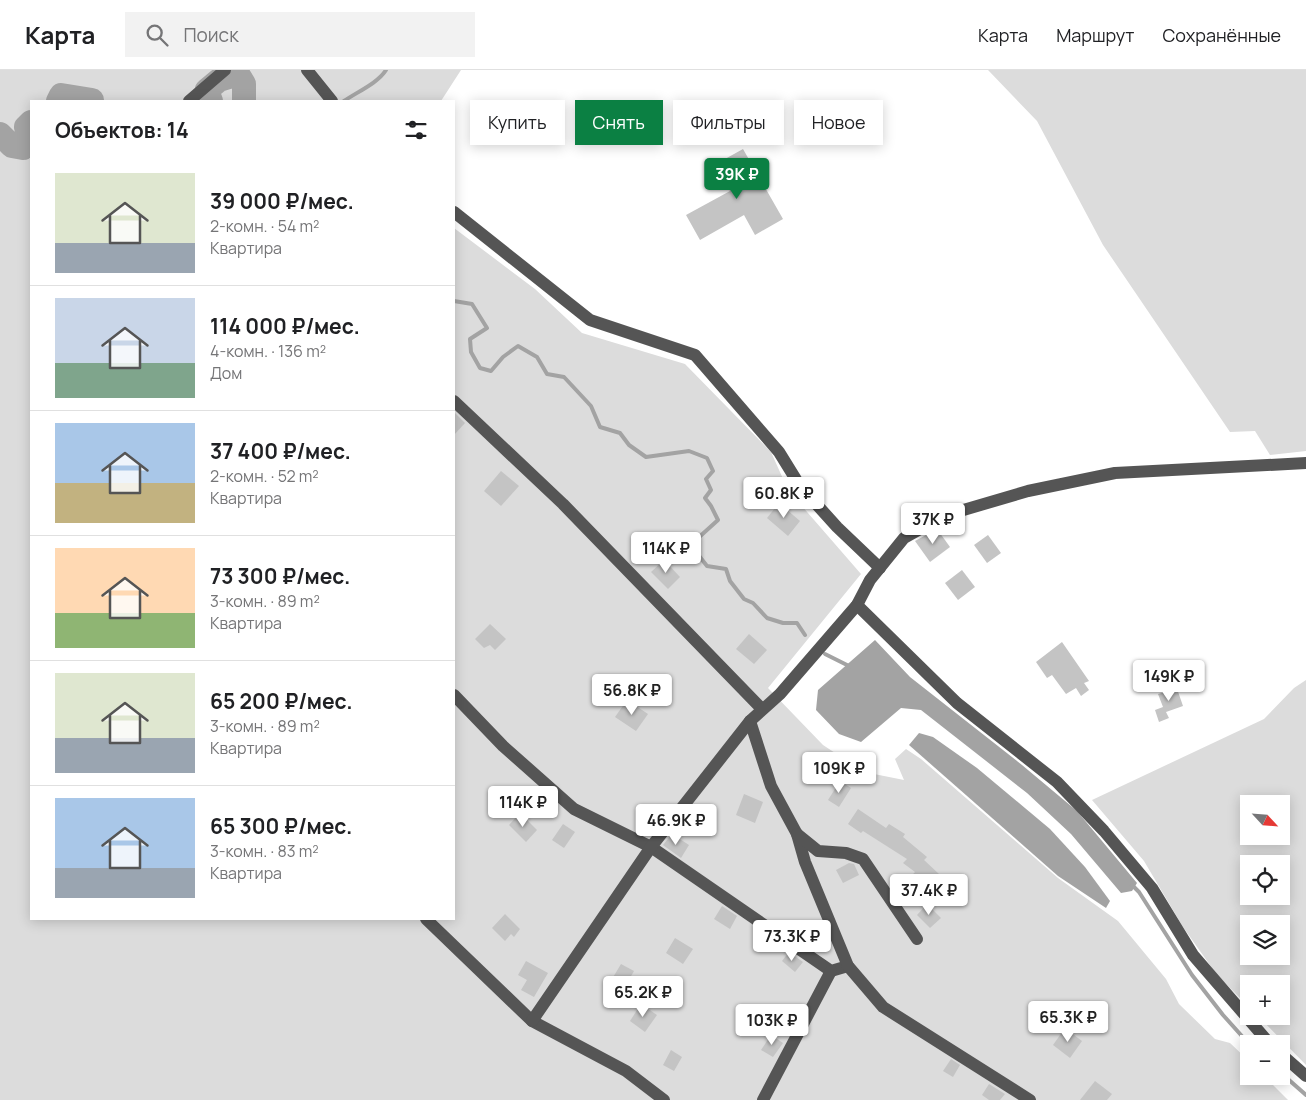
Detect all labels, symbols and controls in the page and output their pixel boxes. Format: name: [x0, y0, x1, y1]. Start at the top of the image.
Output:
search box: [125, 12, 475, 57]
text: Карта: [25, 18, 95, 51]
icon: search: [143, 21, 171, 49]
text: Поиск: [183, 22, 239, 48]
text: Карта: [978, 23, 1028, 47]
text: Маршрут: [1056, 23, 1134, 47]
text: Сохранённые: [1162, 23, 1281, 47]
chip: Купить: [470, 100, 565, 145]
chip: Снять: [575, 100, 663, 145]
chip: Фильтры: [673, 100, 784, 145]
chip: Новое: [794, 100, 883, 145]
text: Объектов: 14: [55, 116, 189, 144]
icon: filters: [402, 116, 430, 144]
pin: 39K ₽: [702, 158, 772, 200]
text: 39K ₽: [715, 163, 759, 185]
text: 39 000 ₽/мес.: [210, 187, 354, 215]
icon: home: [95, 193, 155, 253]
text: 2-комн. · 54 m²: [210, 215, 320, 237]
text: Квартира: [210, 237, 282, 259]
text: 114 000 ₽/мес.: [210, 312, 360, 340]
icon: home: [95, 318, 155, 378]
text: 4-комн. · 136 m²: [210, 340, 326, 362]
text: Дом: [210, 362, 242, 384]
text: 37 400 ₽/мес.: [210, 437, 351, 465]
icon: home: [95, 443, 155, 503]
text: 2-комн. · 52 m²: [210, 465, 319, 487]
pin: 60.8K ₽: [738, 476, 830, 519]
text: 60.8K ₽: [754, 482, 814, 504]
text: Квартира: [210, 487, 282, 509]
pin: 37K ₽: [898, 502, 968, 545]
text: 37K ₽: [912, 508, 954, 530]
pin: 114K ₽: [625, 532, 707, 574]
text: 114K ₽: [642, 537, 690, 559]
text: 73 300 ₽/мес.: [210, 562, 350, 590]
icon: home: [95, 568, 155, 628]
text: 3-комн. · 89 m²: [210, 590, 320, 612]
text: Квартира: [210, 612, 282, 634]
pin: 149K ₽: [1128, 660, 1210, 702]
text: 149K ₽: [1144, 665, 1194, 687]
pin: 56.8K ₽: [586, 674, 678, 716]
text: 56.8K ₽: [603, 679, 661, 701]
text: 65 200 ₽/мес.: [210, 687, 353, 715]
icon: home: [95, 693, 155, 753]
text: 3-комн. · 89 m²: [210, 715, 320, 737]
text: Квартира: [210, 737, 282, 759]
pin: 109K ₽: [798, 752, 880, 794]
text: 109K ₽: [813, 757, 865, 779]
pin: 114K ₽: [482, 786, 564, 828]
text: 114K ₽: [499, 791, 547, 813]
north arrow: [1240, 795, 1290, 845]
map controls: [1240, 795, 1290, 1085]
pin: 46.9K ₽: [630, 804, 722, 846]
text: 46.9K ₽: [647, 809, 705, 831]
text: 65 300 ₽/мес.: [210, 812, 352, 840]
icon: home: [95, 818, 155, 878]
text: 3-комн. · 83 m²: [210, 840, 319, 862]
button: locate: [1240, 855, 1290, 905]
text: Квартира: [210, 862, 282, 884]
pin: 37.4K ₽: [883, 874, 975, 916]
text: 37.4K ₽: [901, 879, 957, 901]
button: layers: [1240, 915, 1290, 965]
pin: 73.3K ₽: [746, 920, 838, 962]
text: 73.3K ₽: [764, 925, 820, 947]
button: +: [1240, 975, 1290, 1025]
pin: 65.2K ₽: [597, 976, 689, 1018]
text: 65.2K ₽: [614, 981, 672, 1003]
pin: 65.3K ₽: [1022, 1000, 1114, 1043]
pin: 103K ₽: [731, 1004, 813, 1046]
text: 65.3K ₽: [1039, 1006, 1097, 1028]
text: 103K ₽: [746, 1009, 798, 1031]
button: −: [1240, 1035, 1290, 1085]

